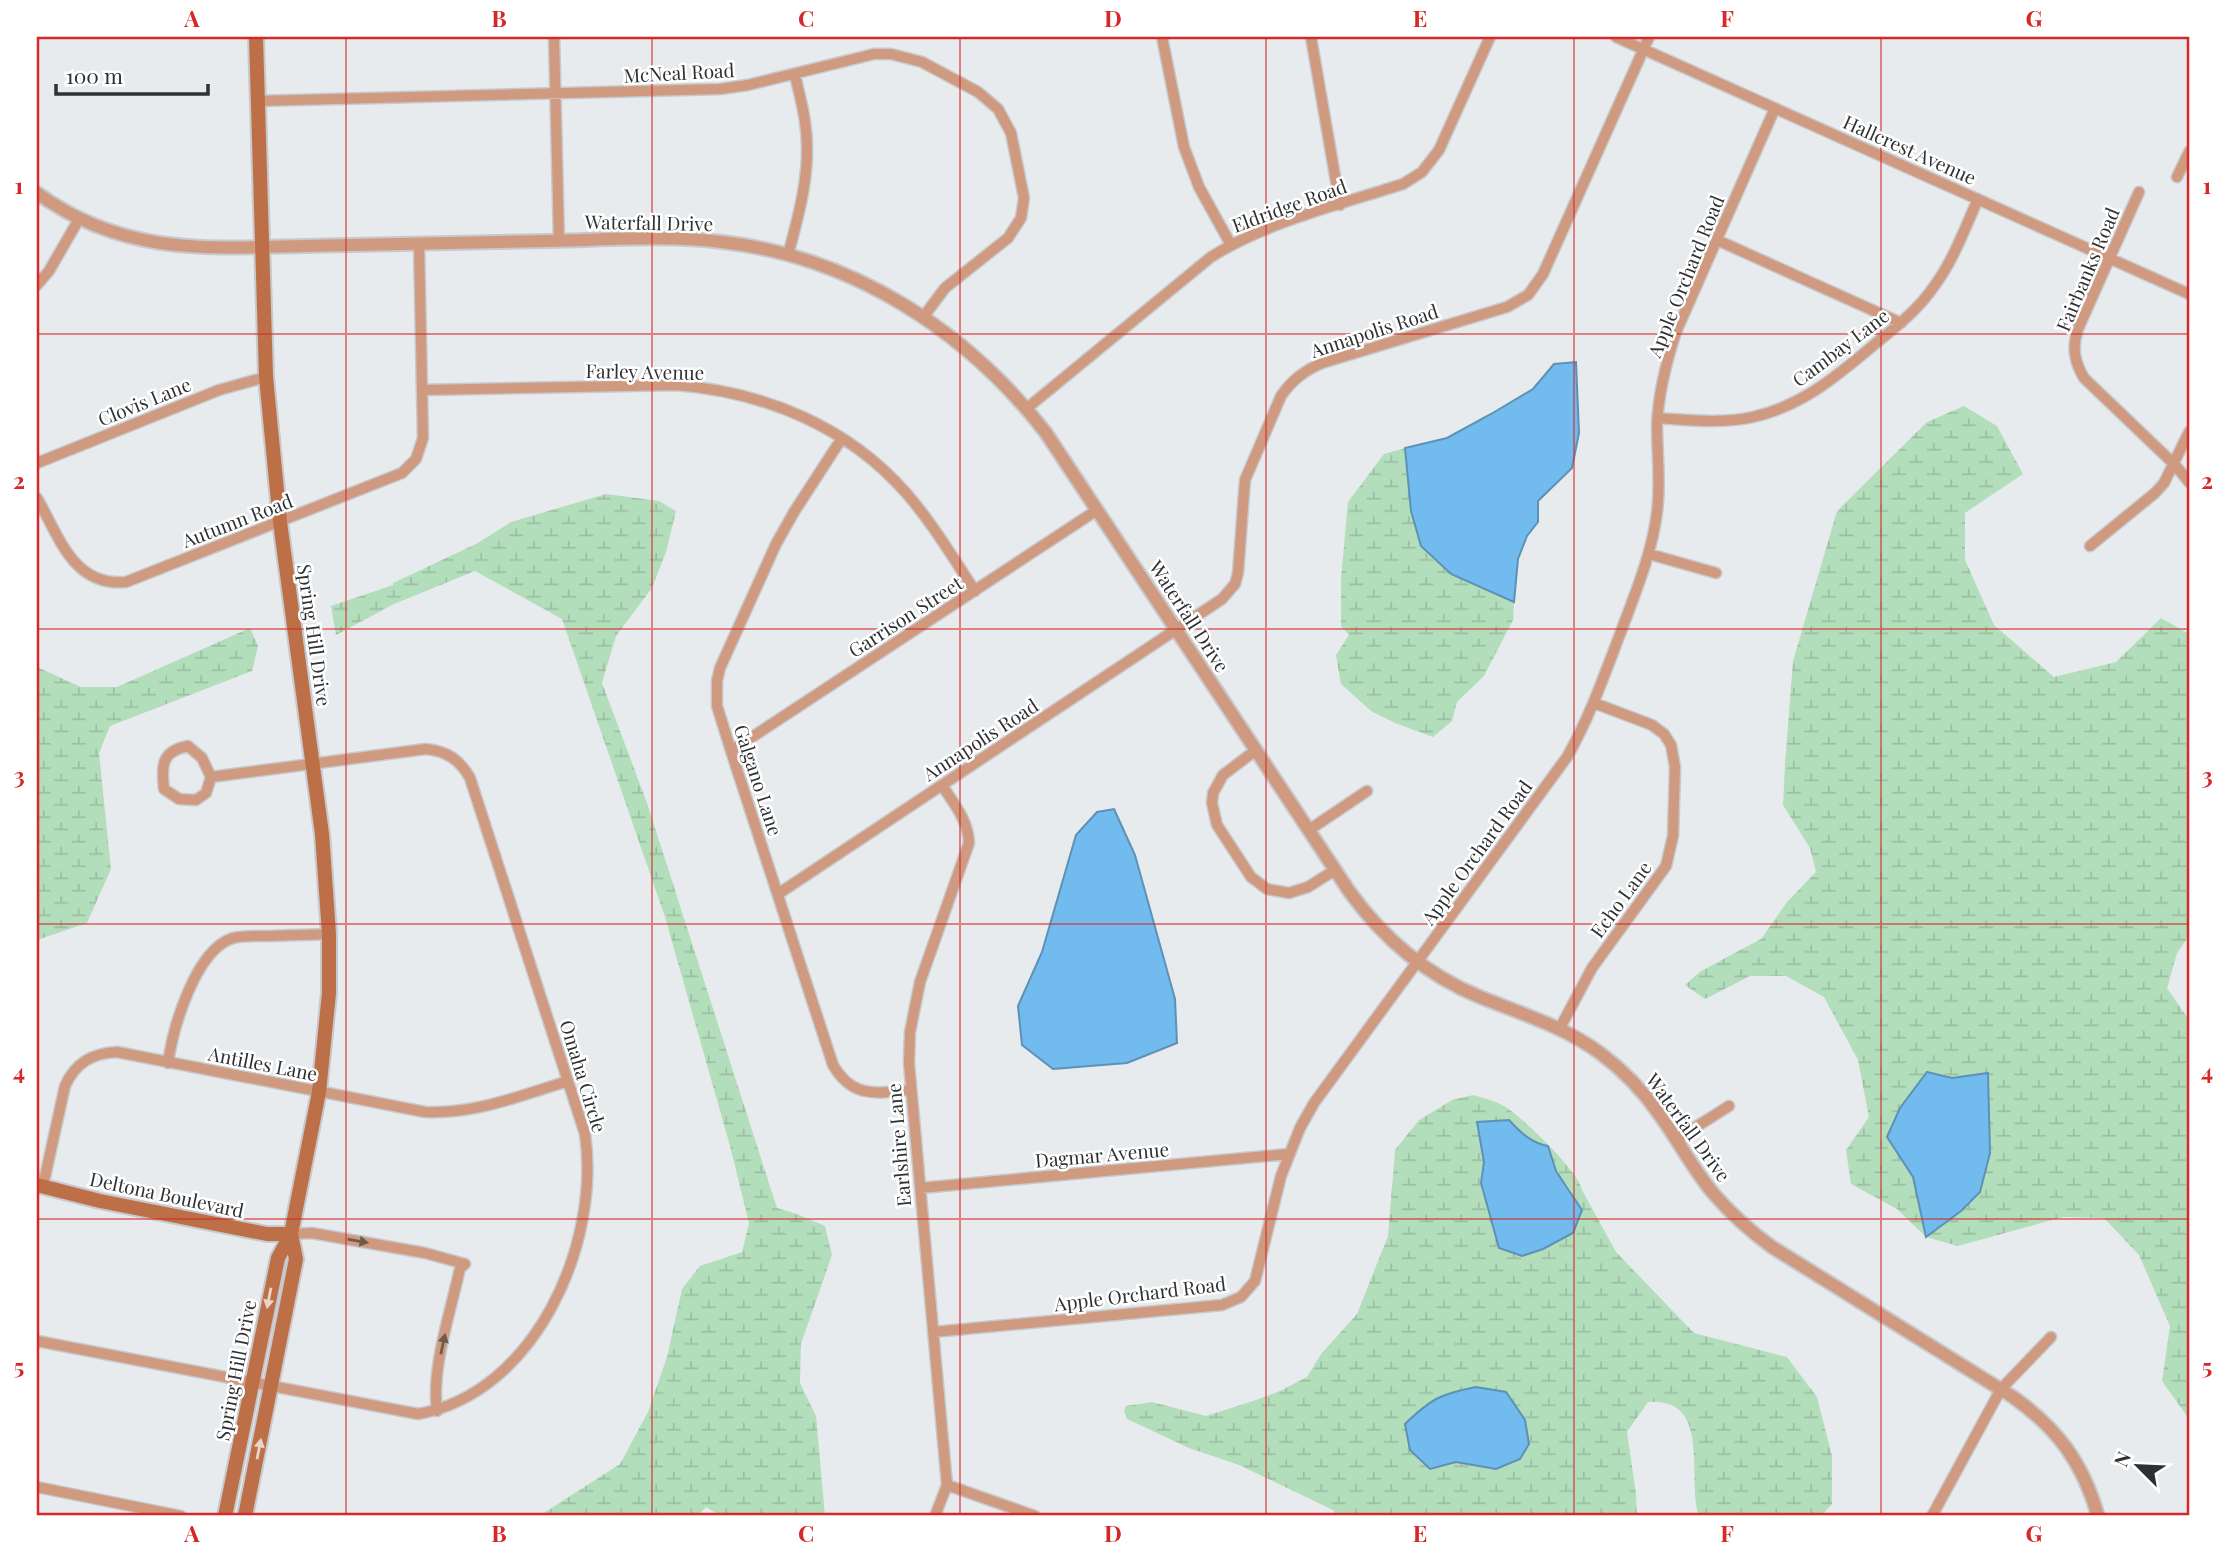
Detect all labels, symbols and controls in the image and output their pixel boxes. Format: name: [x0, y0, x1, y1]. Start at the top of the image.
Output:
text: A: [183, 2, 200, 33]
text: B: [491, 2, 507, 33]
text: C: [798, 2, 814, 33]
text: D: [1104, 2, 1122, 33]
text: E: [1413, 2, 1427, 33]
text: F: [1720, 2, 1734, 33]
text: G: [2026, 2, 2043, 33]
scale bar: [56, 52, 208, 96]
street label: McNeal Road: [623, 56, 735, 88]
text: 100 m: [66, 61, 123, 89]
street label: Hallcrest Avenue: [1839, 108, 1981, 190]
text: 1: [15, 169, 24, 200]
text: 1: [2203, 169, 2212, 200]
street label: Eldridge Road: [1228, 172, 1350, 238]
street label: Apple Orchard Road: [1640, 191, 1729, 362]
street label: Fairbanks Road: [2049, 203, 2125, 335]
street label: Waterfall Drive: [584, 208, 713, 236]
street label: Annapolis Road: [1306, 297, 1441, 363]
street label: Cambay Lane: [1786, 302, 1894, 392]
street label: Farley Avenue: [585, 357, 705, 385]
street label: Clovis Lane: [94, 371, 194, 431]
text: 2: [13, 464, 25, 495]
text: 2: [2201, 464, 2213, 495]
street label: Autumn Road: [177, 487, 296, 553]
street label: Waterfall Drive: [1144, 554, 1236, 677]
street label: Spring Hill Drive: [292, 562, 338, 708]
street label: Garrison Street: [843, 569, 967, 663]
street label: Annapolis Road: [916, 692, 1043, 787]
street label: Galgano Lane: [729, 721, 789, 839]
text: 3: [13, 759, 25, 790]
text: 3: [2201, 759, 2213, 790]
street label: Apple Orchard Road: [1414, 774, 1537, 930]
street label: Echo Lane: [1583, 855, 1657, 943]
street label: Omaha Circle: [555, 1017, 613, 1135]
street label: Antilles Lane: [205, 1039, 320, 1086]
text: 4: [13, 1055, 25, 1086]
text: 4: [2201, 1055, 2213, 1086]
street label: Waterfall Drive: [1640, 1067, 1737, 1187]
street label: Earlshire Lane: [880, 1082, 916, 1208]
street label: Dagmar Avenue: [1034, 1135, 1170, 1173]
street label: Deltona Boulevard: [87, 1165, 247, 1223]
one-way arrow: [347, 1236, 369, 1247]
street label: Apple Orchard Road: [1052, 1270, 1227, 1317]
one-way arrow: [264, 1287, 275, 1309]
street label: Spring Hill Drive: [209, 1297, 261, 1443]
one-way arrow: [438, 1333, 449, 1355]
text: 5: [14, 1350, 24, 1381]
text: 5: [2202, 1350, 2212, 1381]
north arrow: [2104, 1430, 2174, 1500]
one-way arrow: [253, 1438, 264, 1460]
text: N: [2107, 1447, 2136, 1470]
text: A: [183, 1517, 200, 1548]
text: B: [491, 1517, 507, 1548]
text: C: [798, 1517, 814, 1548]
text: D: [1104, 1517, 1122, 1548]
text: E: [1413, 1517, 1427, 1548]
text: F: [1720, 1517, 1734, 1548]
text: G: [2026, 1517, 2043, 1548]

